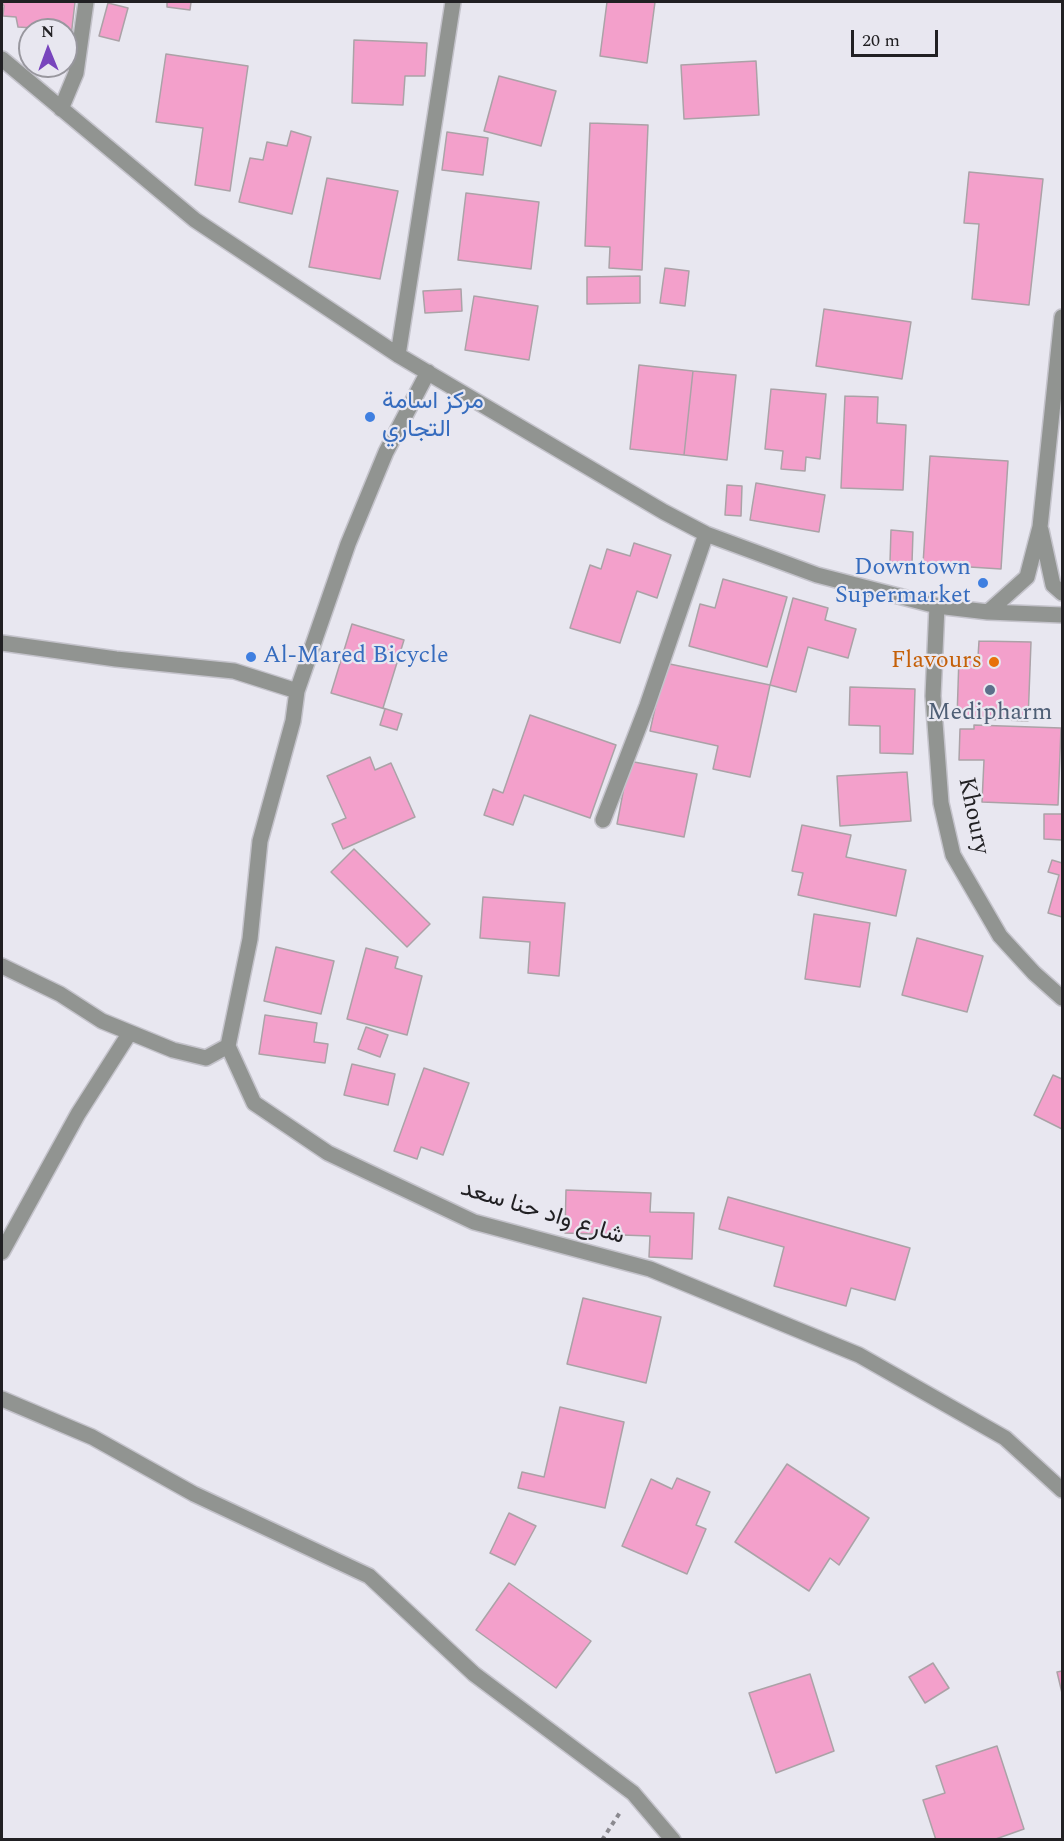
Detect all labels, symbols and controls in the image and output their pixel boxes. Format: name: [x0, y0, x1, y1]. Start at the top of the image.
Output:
north arrow: [18, 18, 78, 78]
scale bar: [854, 18, 941, 56]
text: N: [41, 20, 54, 44]
text: 20 m: [862, 27, 900, 54]
place label: مركز اسامة التجاري: [382, 389, 484, 445]
marker: مركز اسامة التجاري: [363, 410, 377, 424]
place label: Downtown Supermarket: [835, 555, 971, 611]
marker: Downtown Supermarket: [976, 576, 990, 590]
place label: Al-Mared Bicycle: [263, 643, 449, 671]
place label: Flavours: [891, 648, 982, 676]
marker: Al-Mared Bicycle: [244, 650, 258, 664]
marker: Flavours: [987, 655, 1001, 669]
marker: Medipharm: [983, 683, 997, 697]
place label: Medipharm: [928, 700, 1052, 728]
street label: Khoury: [950, 775, 994, 857]
street label: شارع واد حنا سعد: [457, 1175, 627, 1253]

